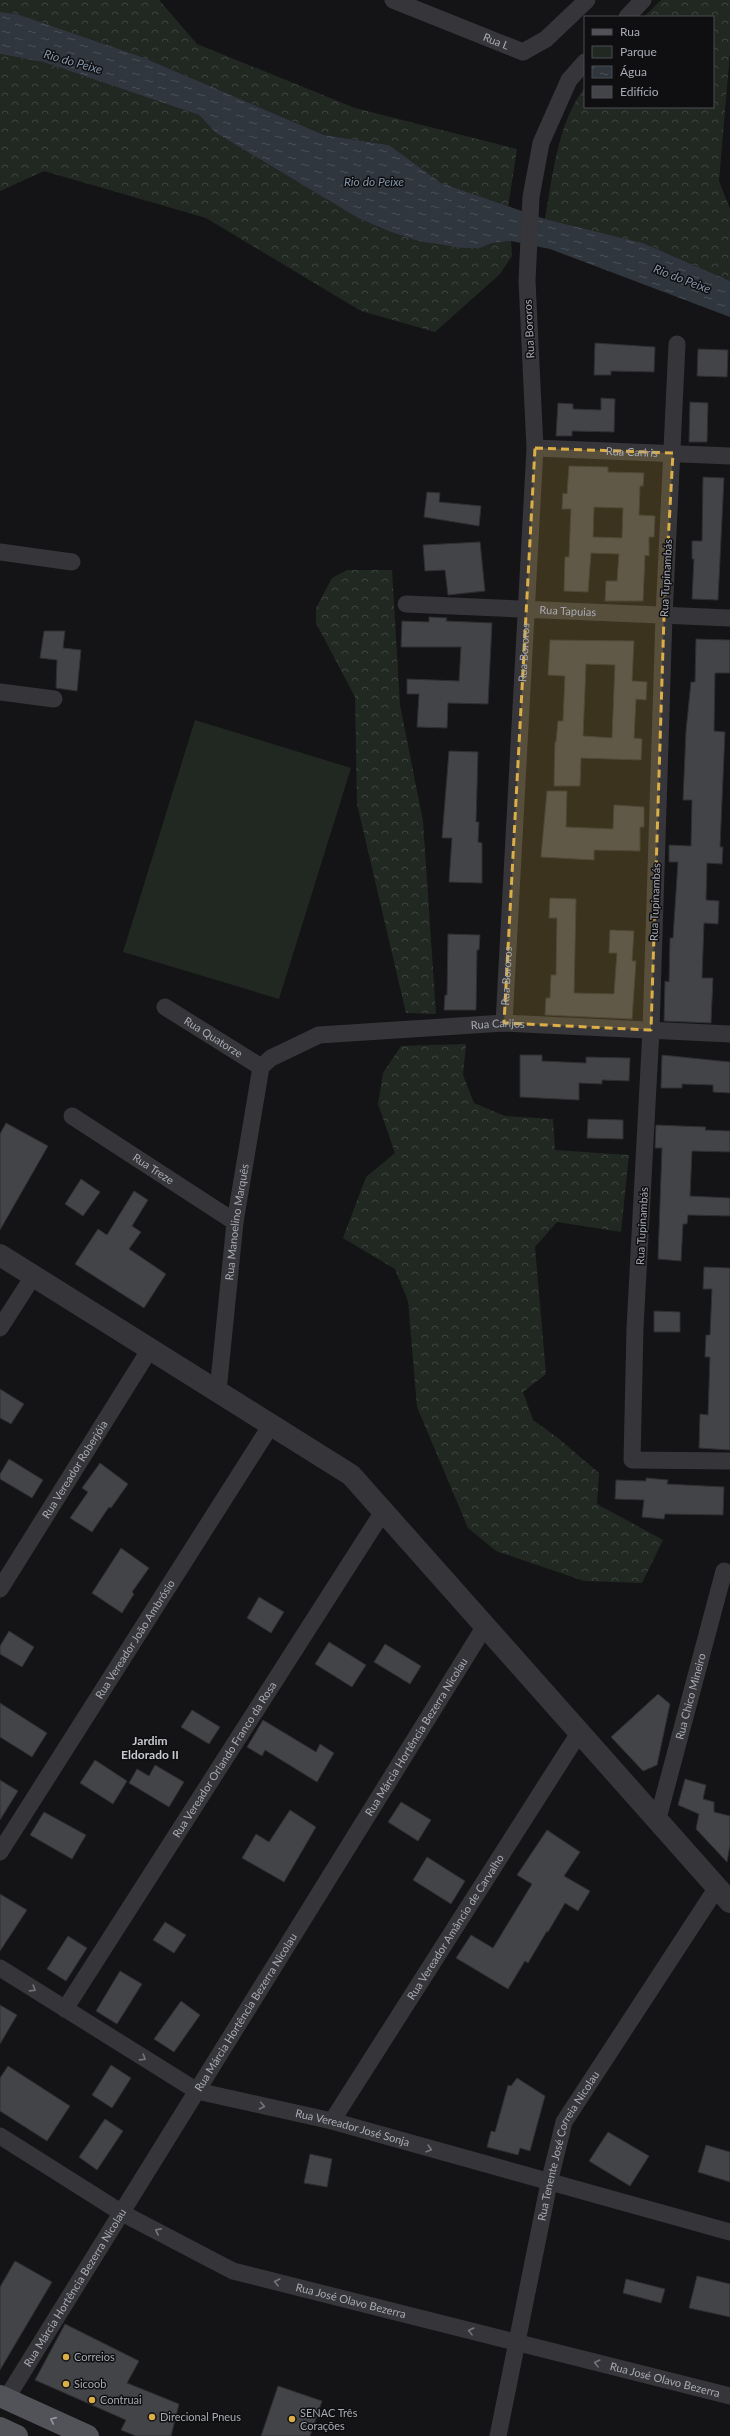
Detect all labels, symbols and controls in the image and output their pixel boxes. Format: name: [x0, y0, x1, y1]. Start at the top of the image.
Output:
legend: [584, 16, 714, 108]
text: Rua: [620, 24, 640, 39]
street label: Rua L: [481, 30, 511, 52]
text: Parque: [620, 44, 657, 59]
water label: Rio do Peixe: [42, 46, 104, 77]
text: Água: [620, 64, 647, 79]
text: Edifício: [620, 84, 659, 99]
water label: Rio do Peixe: [344, 174, 404, 189]
water label: Rio do Peixe: [651, 261, 713, 296]
street label: Rua Bororos: [520, 299, 537, 359]
street label: Rua Cariris: [606, 444, 658, 459]
street label: Rua Tupinambás: [657, 538, 674, 617]
street label: Rua Tapuias: [539, 603, 597, 618]
street label: Rua Bororos: [515, 622, 532, 682]
street label: Rua Tupinambás: [647, 863, 662, 941]
street label: Rua Bororos: [498, 946, 514, 1006]
street label: Rua Quatorze: [182, 1014, 245, 1060]
street label: Rua Carijos: [470, 1016, 526, 1031]
street label: Rua Treze: [131, 1150, 177, 1187]
street label: Rua Manoelino Marquês: [222, 1163, 251, 1281]
street label: Rua Tupinambás: [633, 1186, 650, 1265]
street label: Rua Vereador Roberjóia: [39, 1418, 110, 1521]
street label: Rua Vereador João Ambrósio: [92, 1577, 177, 1701]
street label: Rua Chico Mineiro: [672, 1652, 708, 1741]
street label: Rua Márcia Hortência Bezerra Nicolau: [362, 1655, 470, 1818]
street label: Rua Vereador Orlando Franco da Rosa: [169, 1679, 279, 1840]
district label: Jardim Eldorado II: [121, 1733, 179, 1762]
street label: Rua Vereador Amâncio de Carvalho: [404, 1852, 506, 2002]
street label: Rua Márcia Hortência Bezerra Nicolau: [191, 1931, 299, 2093]
one-way arrow: [29, 1984, 36, 1991]
one-way arrow: [139, 2053, 146, 2060]
street label: Rua Tenente José Correia Nicolau: [535, 2068, 602, 2222]
one-way arrow: [259, 2101, 265, 2109]
street label: Rua Vereador José Sonja: [294, 2106, 411, 2148]
one-way arrow: [425, 2144, 432, 2153]
street label: Rua Márcia Hortência Bezerra Nicolau: [21, 2206, 128, 2369]
one-way arrow: [155, 2229, 162, 2236]
one-way arrow: [274, 2278, 281, 2287]
street label: Rua José Olavo Bezerra: [295, 2280, 407, 2320]
one-way arrow: [468, 2328, 474, 2336]
place label: Correios: [74, 2350, 115, 2363]
marker: Correios: [61, 2352, 71, 2362]
one-way arrow: [594, 2359, 600, 2367]
street label: Rua José Olavo Bezerra: [609, 2359, 722, 2399]
place label: Sicoob: [74, 2377, 106, 2390]
marker: Sicoob: [61, 2379, 71, 2389]
place label: Contruai: [100, 2393, 142, 2406]
marker: Contruai: [87, 2395, 97, 2405]
place label: SENAC Três Corações: [300, 2406, 358, 2432]
place label: Direcional Pneus: [160, 2410, 241, 2423]
marker: Direcional Pneus: [147, 2412, 157, 2422]
marker: SENAC Três Corações: [287, 2414, 297, 2424]
one-way arrow: [49, 2417, 56, 2425]

